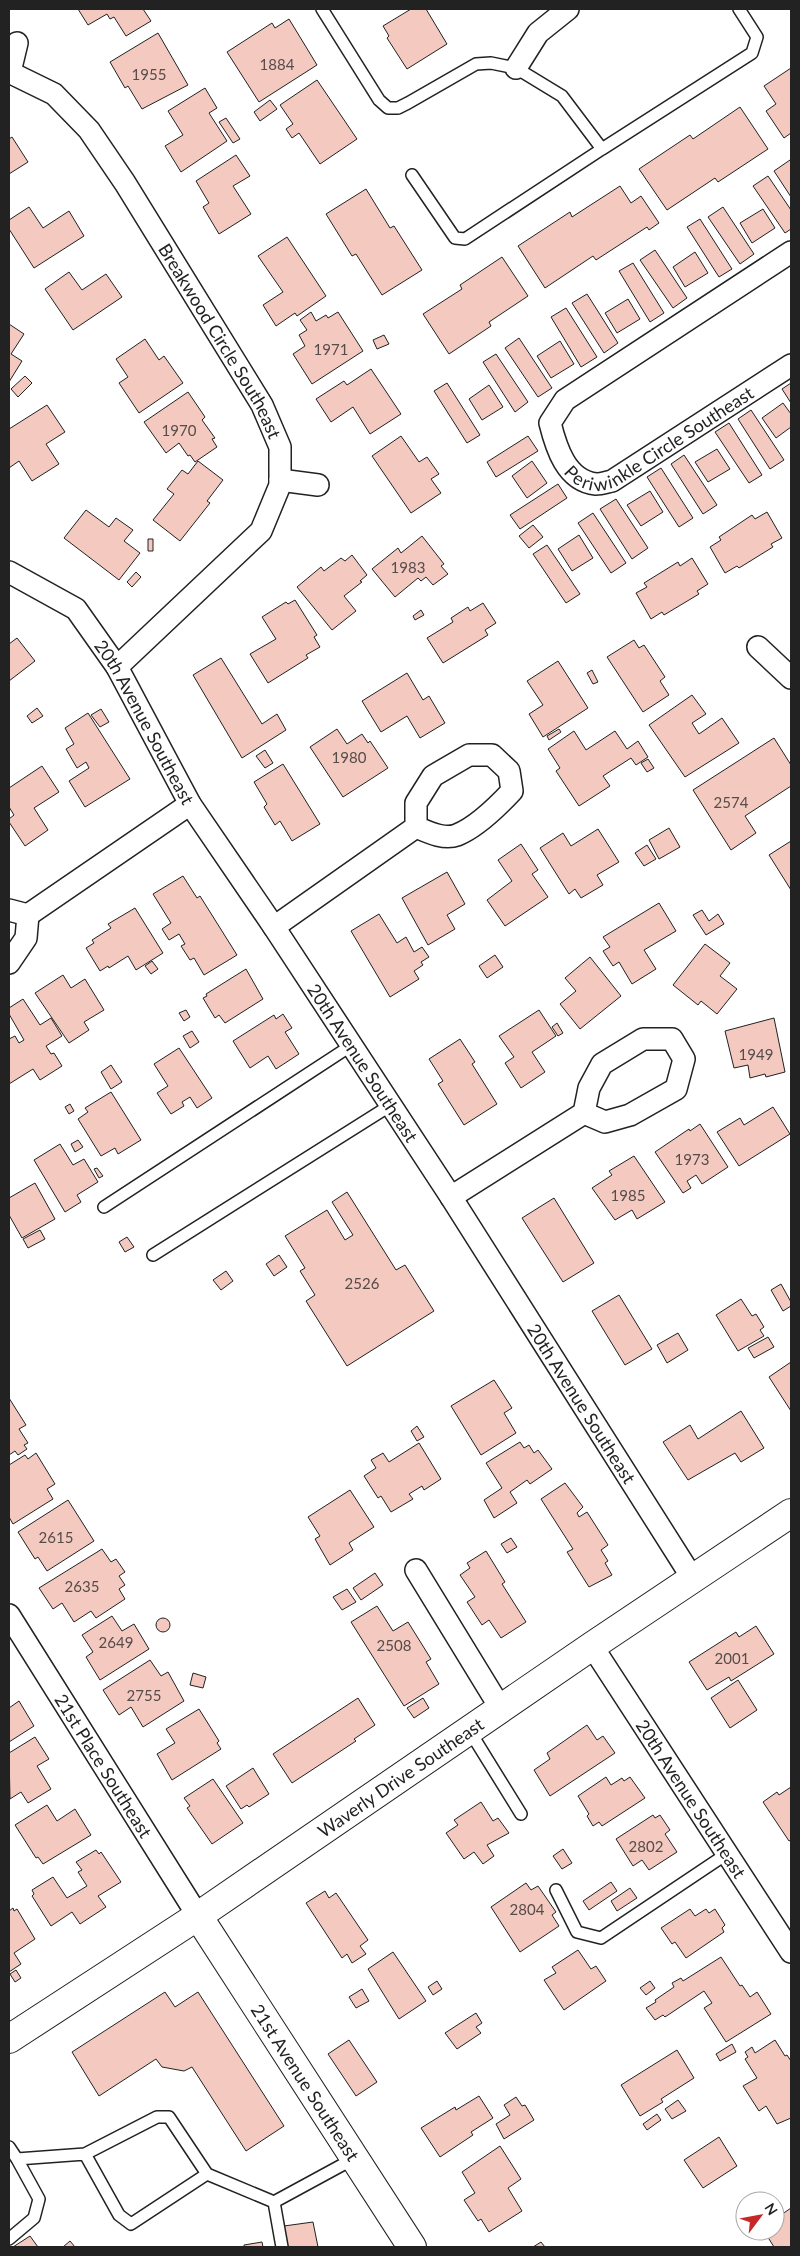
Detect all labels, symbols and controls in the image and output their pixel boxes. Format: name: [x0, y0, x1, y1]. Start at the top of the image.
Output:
house number: 1884: [260, 55, 295, 73]
house number: 1955: [132, 65, 166, 83]
street label: Breakwood Circle Southeast: [154, 239, 286, 442]
house number: 1971: [314, 340, 348, 358]
street label: Periwinkle Circle Southeast: [560, 381, 758, 496]
house number: 1970: [162, 421, 197, 439]
house number: 1983: [391, 558, 425, 576]
street label: 20th Avenue Southeast: [90, 635, 199, 808]
house number: 1980: [332, 748, 367, 766]
house number: 2574: [714, 793, 749, 811]
street label: 20th Avenue Southeast: [303, 979, 423, 1146]
house number: 1949: [739, 1045, 773, 1063]
house number: 1973: [675, 1150, 709, 1168]
house number: 1985: [611, 1186, 645, 1204]
house number: 2526: [345, 1274, 380, 1292]
street label: 20th Avenue Southeast: [523, 1319, 641, 1488]
house number: 2615: [39, 1528, 73, 1546]
house number: 2635: [65, 1577, 99, 1595]
house number: 2649: [99, 1633, 133, 1651]
house number: 2508: [377, 1636, 411, 1654]
house number: 2001: [715, 1649, 749, 1667]
house number: 2755: [127, 1686, 161, 1704]
street label: 21st Place Southeast: [50, 1690, 157, 1842]
street label: Waverly Drive Southeast: [313, 1712, 488, 1842]
street label: 20th Avenue Southeast: [632, 1715, 751, 1883]
house number: 2802: [629, 1837, 663, 1855]
house number: 2804: [510, 1900, 545, 1918]
street label: 21st Avenue Southeast: [247, 2000, 365, 2165]
north arrow: [735, 2191, 785, 2241]
text: N: [761, 2200, 782, 2218]

